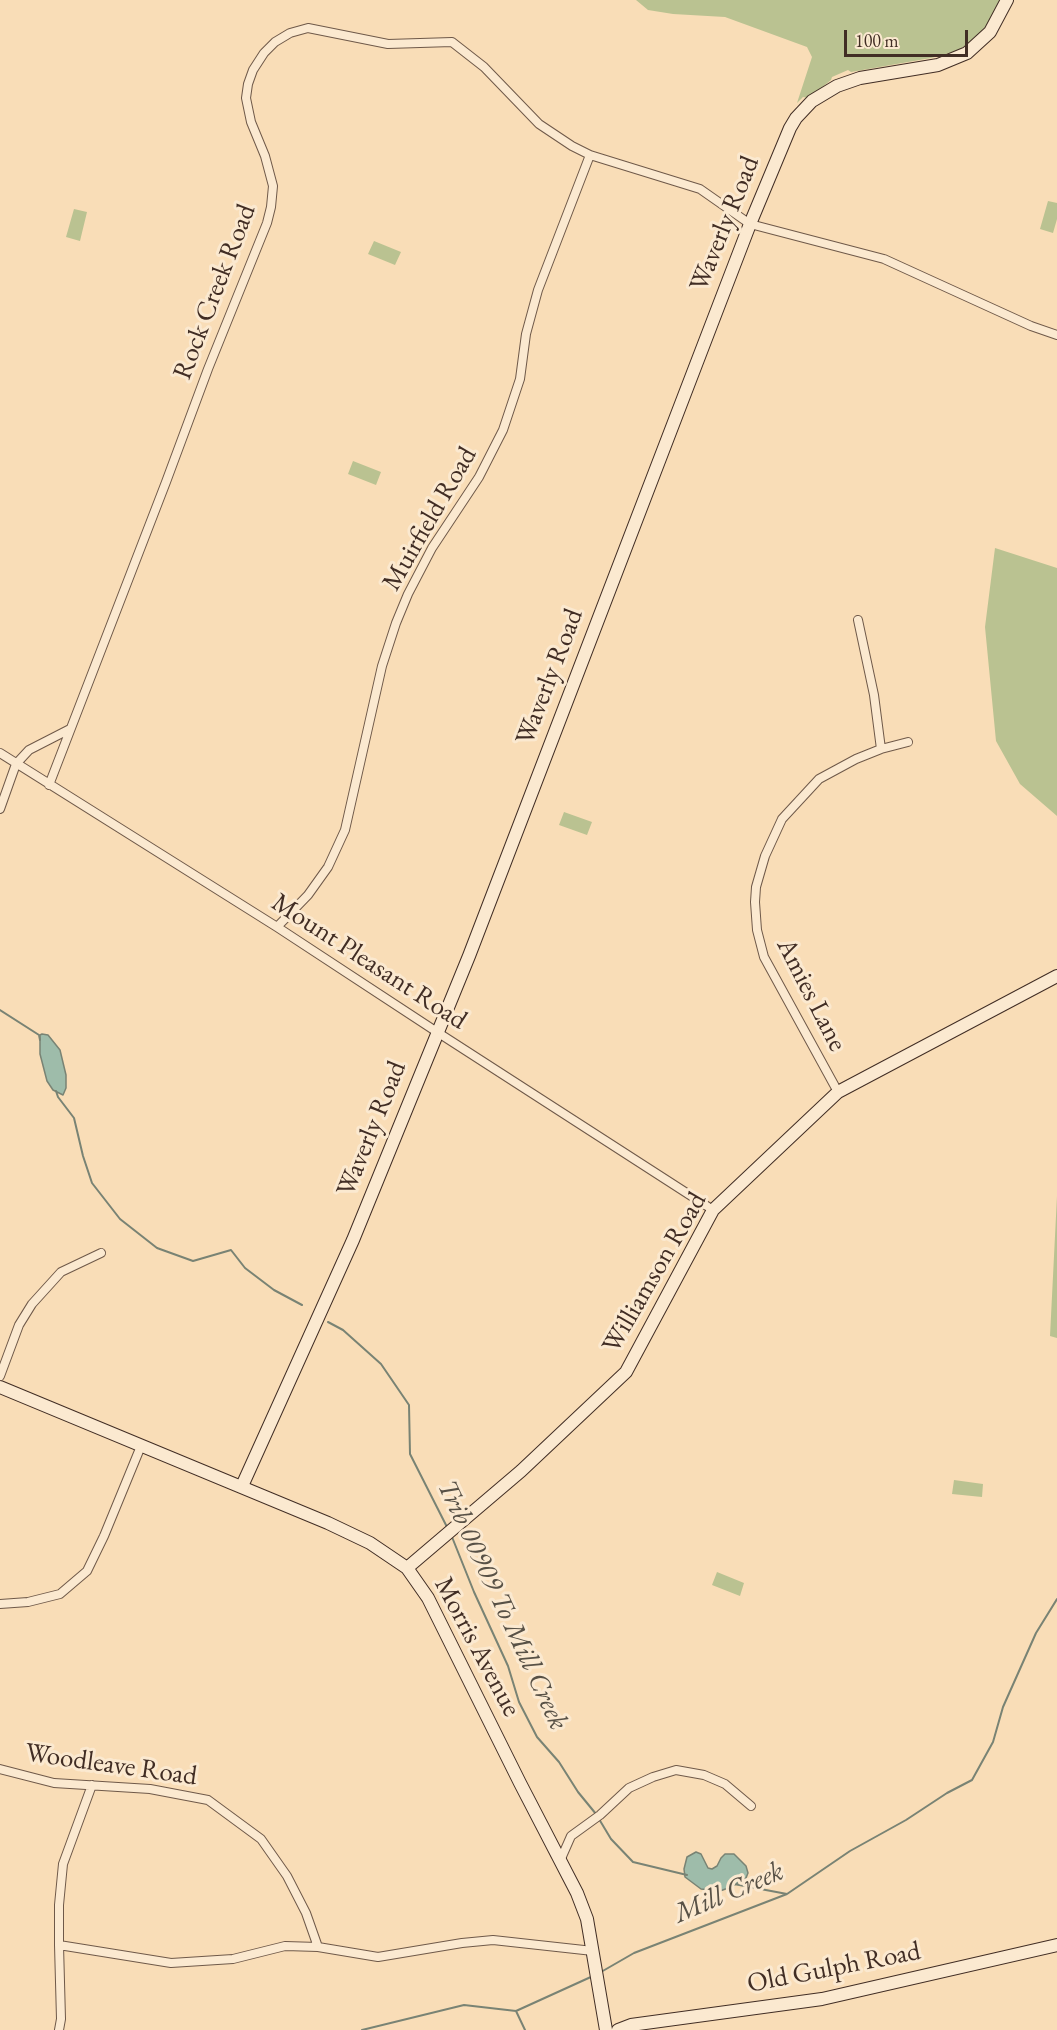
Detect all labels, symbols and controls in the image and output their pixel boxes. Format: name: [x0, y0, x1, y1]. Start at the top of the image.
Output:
scale bar: [847, 18, 972, 56]
text: 100 m: [855, 29, 899, 52]
street label: Waverly Road: [683, 152, 767, 296]
street label: Rock Creek Road: [167, 200, 263, 384]
street label: Muirfield Road: [376, 441, 484, 597]
street label: Waverly Road: [509, 604, 591, 750]
street label: Mount Pleasant Road: [265, 887, 473, 1037]
street label: Amies Lane: [769, 933, 853, 1057]
street label: Waverly Road: [330, 1057, 414, 1201]
street label: Williamson Road: [596, 1187, 714, 1359]
water label: Trib 00909 To Mill Creek: [429, 1475, 575, 1735]
street label: Morris Avenue: [427, 1572, 527, 1722]
street label: Woodleave Road: [23, 1737, 199, 1793]
water label: Mill Creek: [669, 1855, 789, 1931]
street label: Old Gulph Road: [745, 1935, 923, 2001]

